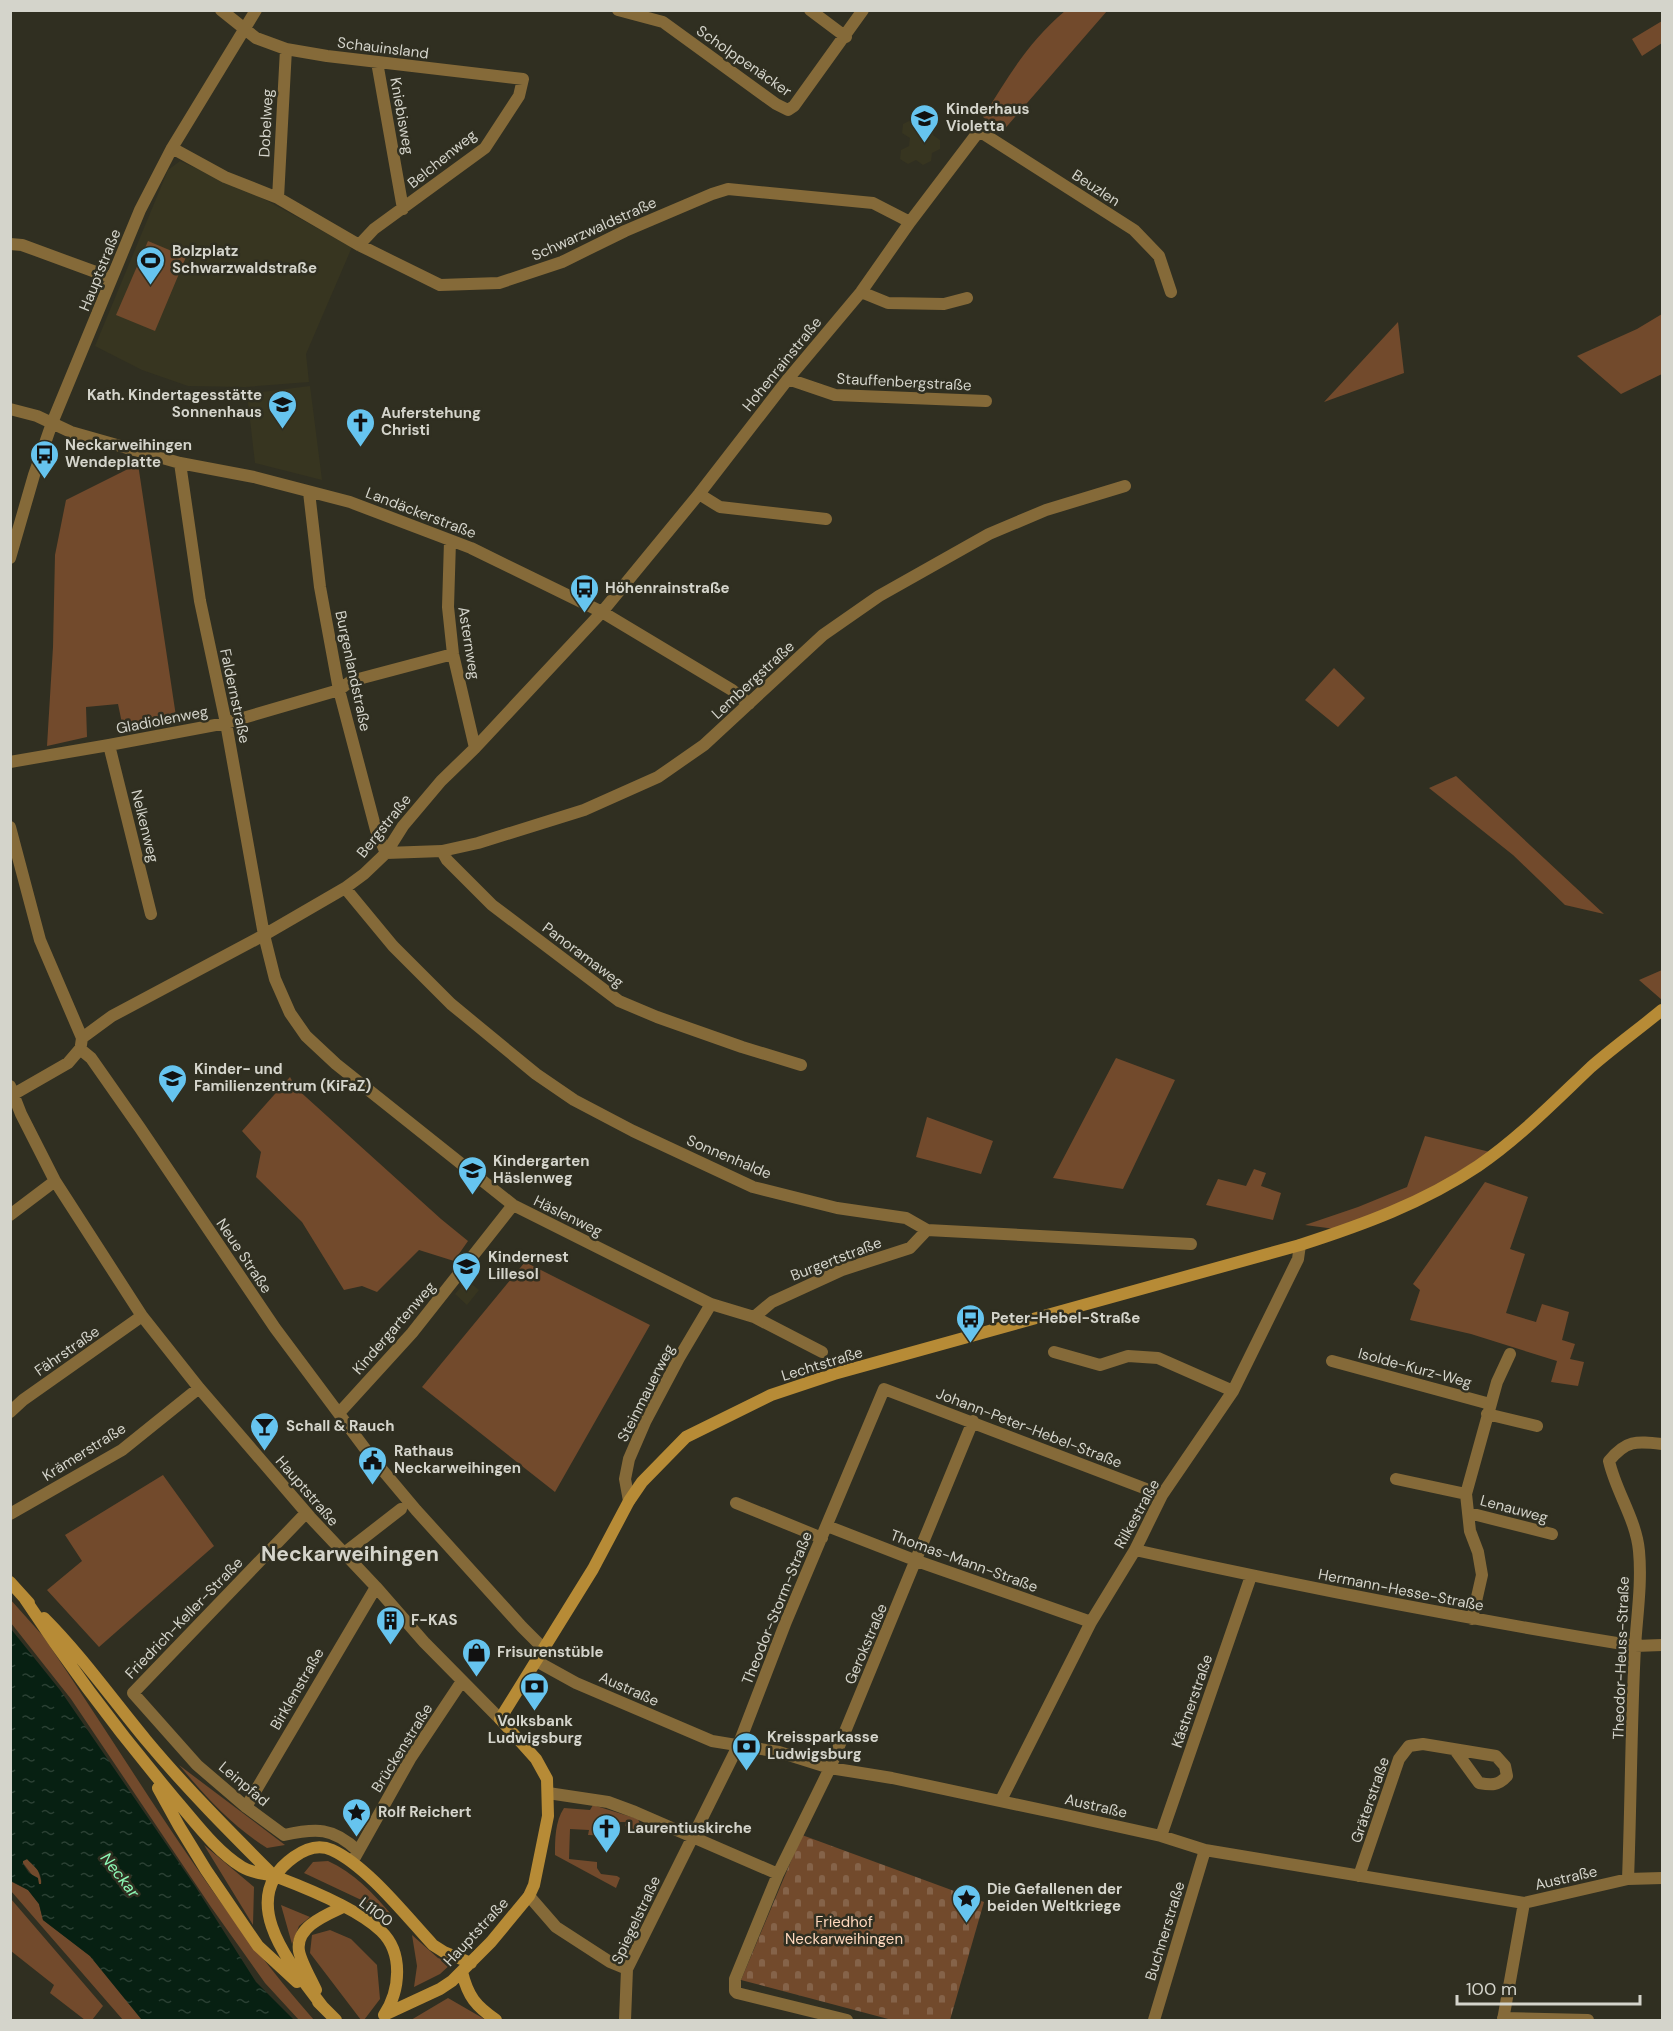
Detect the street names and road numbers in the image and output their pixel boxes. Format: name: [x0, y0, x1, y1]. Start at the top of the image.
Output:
street label: Scholppenäcker: [692, 21, 796, 102]
street label: Schauinsland: [336, 32, 430, 64]
street label: Kniebisweg: [385, 76, 419, 156]
street label: Dobelweg: [254, 88, 278, 158]
street label: Belchenweg: [403, 125, 481, 193]
street label: Beuzlen: [1068, 165, 1124, 211]
street label: Schwarzwaldstraße: [528, 192, 660, 266]
street label: Hauptstraße: [74, 226, 126, 314]
street label: Hohenrainstraße: [738, 313, 826, 415]
street label: Stauffenbergstraße: [836, 368, 972, 396]
street label: Landäckerstraße: [363, 483, 479, 543]
street label: Asternweg: [453, 605, 485, 681]
street label: Burgenlandstraße: [330, 609, 376, 733]
street label: Lembergstraße: [707, 636, 799, 724]
street label: Faldernstraße: [215, 647, 255, 745]
street label: Gladiolenweg: [114, 701, 210, 739]
street label: Nelkenweg: [126, 787, 164, 865]
street label: Bergstraße: [352, 790, 416, 862]
street label: Panoramaweg: [538, 918, 628, 992]
street label: Sonnenhalde: [684, 1130, 774, 1184]
street label: Häslenweg: [530, 1191, 606, 1241]
street label: Neue Straße: [212, 1215, 276, 1297]
street label: Burgertstraße: [788, 1232, 884, 1286]
street label: Kindergartenweg: [348, 1277, 440, 1379]
street label: Fährstraße: [31, 1321, 103, 1381]
street label: Steinmauerweg: [613, 1341, 679, 1445]
street label: Lechtstraße: [779, 1342, 865, 1386]
street label: Isolde-Kurz-Weg: [1356, 1343, 1474, 1393]
street label: Johann-Peter-Hebel-Straße: [933, 1383, 1125, 1473]
street label: Krämerstraße: [38, 1418, 130, 1486]
street label: Hauptstraße: [271, 1452, 343, 1530]
street label: Rilkestraße: [1110, 1476, 1164, 1552]
street label: Lenauweg: [1478, 1490, 1550, 1528]
street label: Thomas-Mann-Straße: [887, 1525, 1041, 1597]
street label: Theodor-Storm-Straße: [737, 1529, 817, 1687]
street label: Friedrich-Keller-Straße: [121, 1553, 247, 1683]
street label: Hermann-Hesse-Straße: [1317, 1564, 1485, 1616]
street label: Theodor-Heuss-Straße: [1608, 1576, 1634, 1740]
street label: Gerokstraße: [840, 1600, 892, 1688]
street label: Birklenstraße: [266, 1644, 328, 1734]
street label: Kästnerstraße: [1167, 1652, 1217, 1750]
street label: Austraße: [596, 1667, 662, 1711]
street label: Brückenstraße: [367, 1700, 437, 1796]
street label: Gräterstraße: [1346, 1754, 1394, 1846]
street label: Leinpfad: [215, 1757, 273, 1811]
street label: Austraße: [1063, 1789, 1129, 1823]
street label: Austraße: [1533, 1861, 1599, 1895]
street label: Spiegelstraße: [607, 1873, 665, 1967]
street label: Buchnerstraße: [1140, 1879, 1190, 1983]
street label: L1100: [355, 1893, 397, 1931]
street label: Hauptstraße: [439, 1893, 513, 1971]

